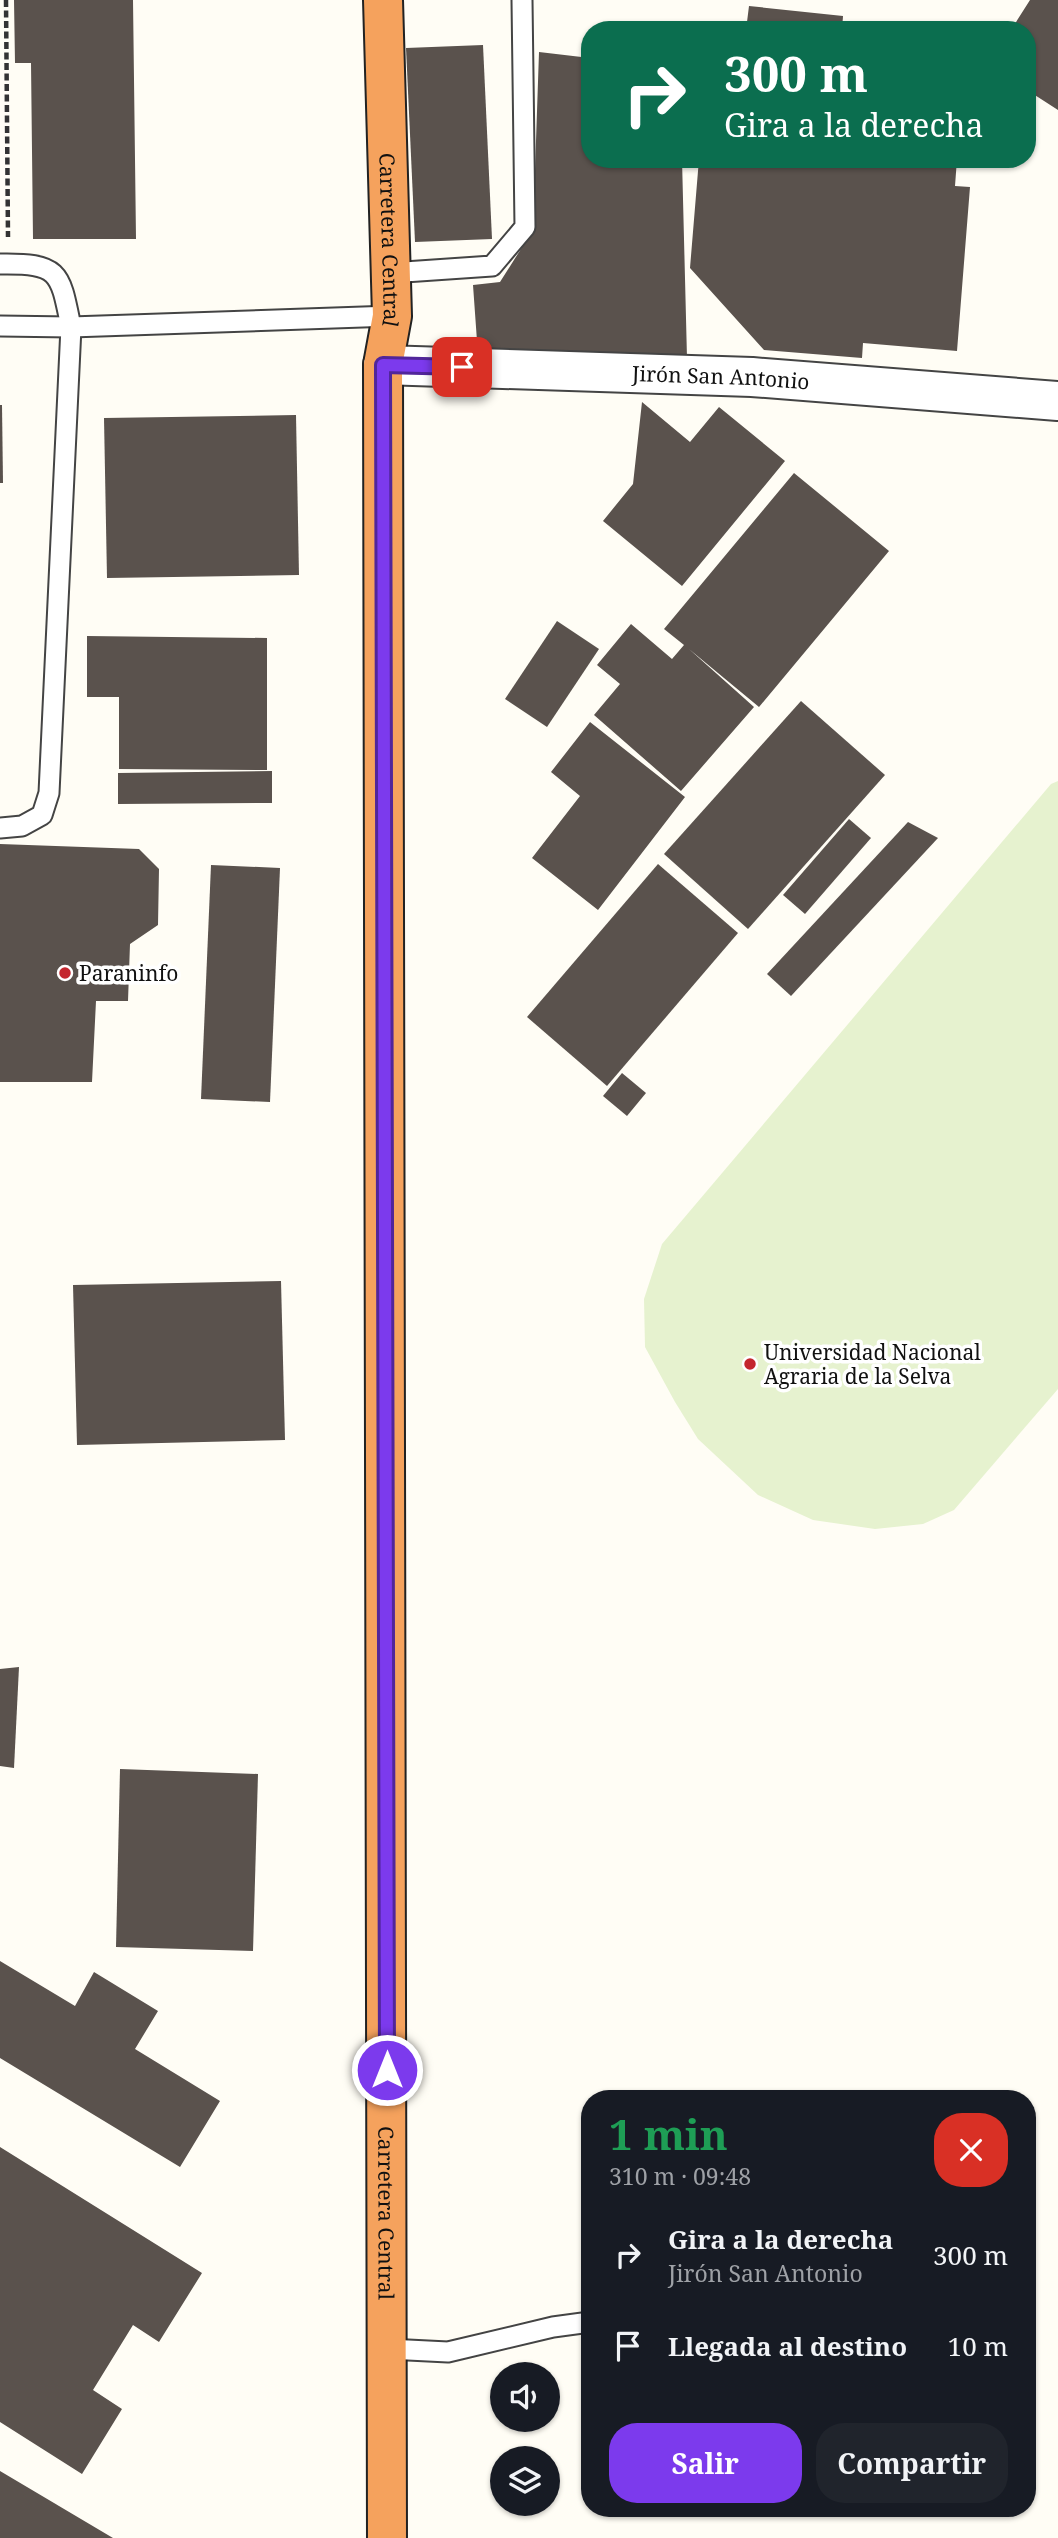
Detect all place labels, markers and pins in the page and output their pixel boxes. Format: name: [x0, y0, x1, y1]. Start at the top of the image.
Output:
pin: [432, 337, 492, 397]
place label: Paraninfo: [79, 959, 178, 987]
marker: Paraninfo: [57, 965, 73, 981]
place label: Universidad Nacional Agraria de la Selva: [764, 1338, 981, 1390]
marker: Universidad Nacional Agraria de la Selva: [742, 1356, 758, 1372]

